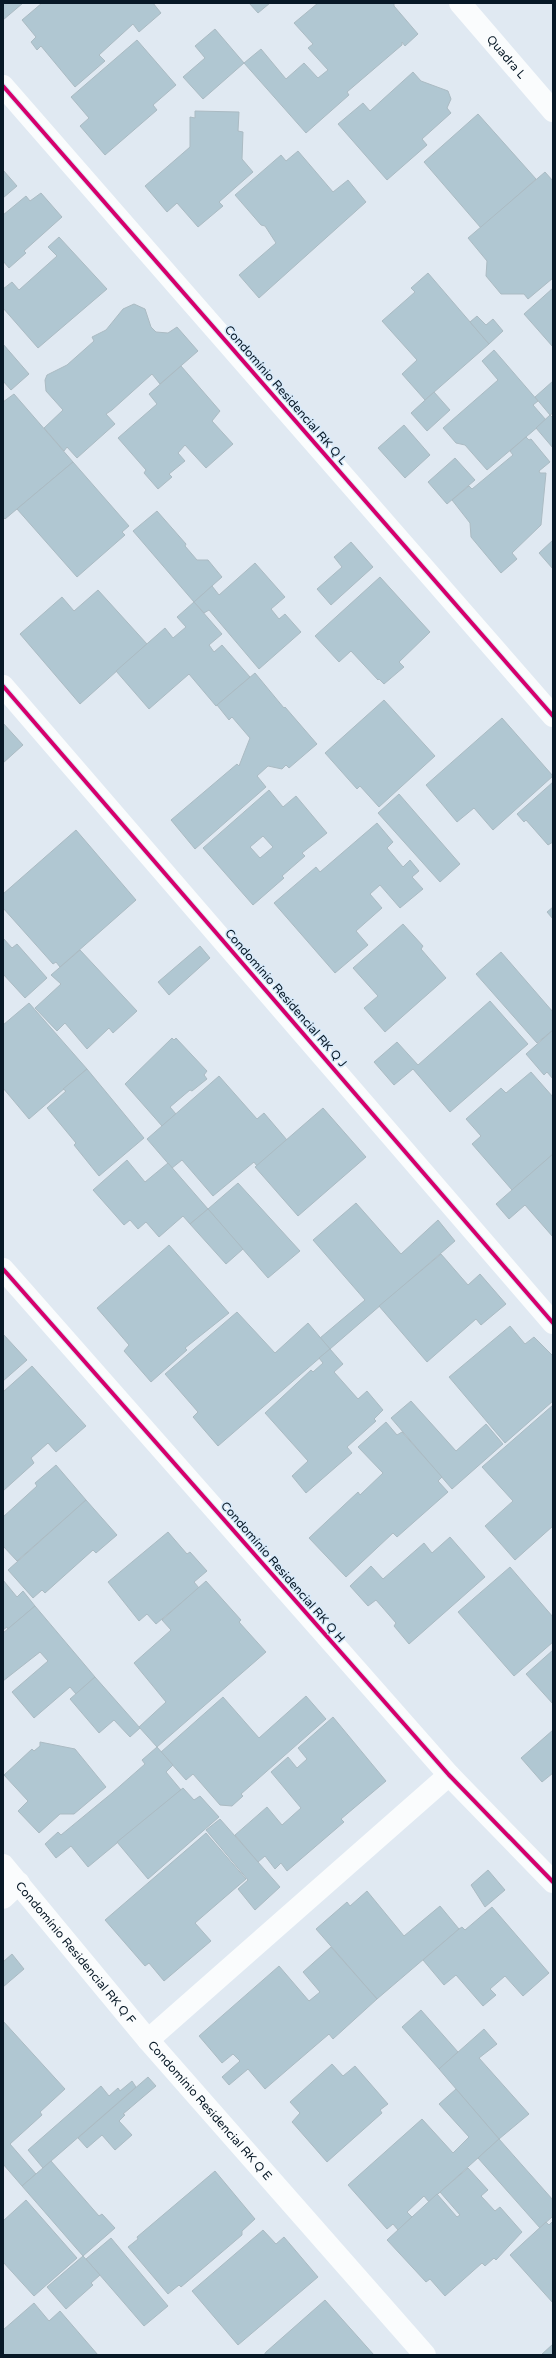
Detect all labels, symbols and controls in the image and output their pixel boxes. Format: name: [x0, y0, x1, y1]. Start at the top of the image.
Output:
street label: Quadra L: [484, 32, 529, 81]
street label: Condomínio Residencial RK Q L: [222, 323, 350, 468]
street label: Condomínio Residencial RK Q J: [222, 926, 350, 1070]
street label: Condomínio Residencial RK Q H: [218, 1499, 348, 1645]
street label: Condomínio Residencial RK Q F: [13, 1879, 139, 2027]
street label: Condomínio Residencial RK Q E: [145, 2038, 275, 2183]

